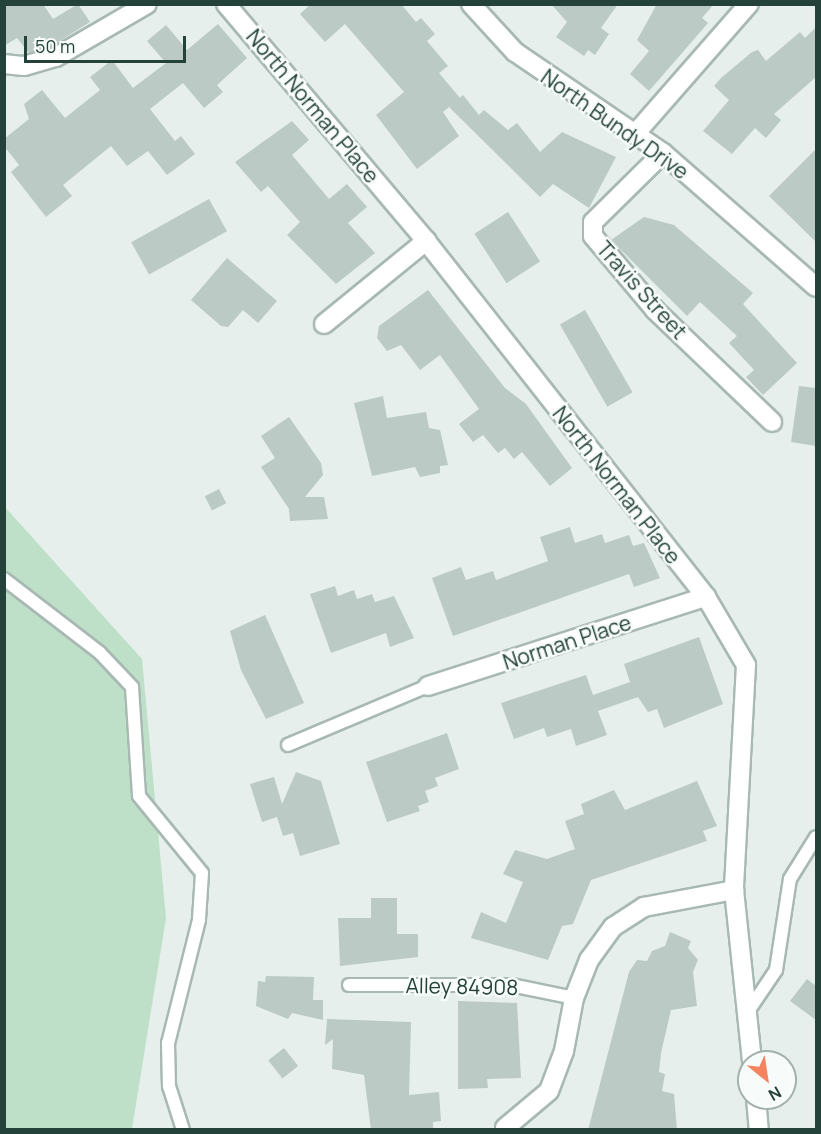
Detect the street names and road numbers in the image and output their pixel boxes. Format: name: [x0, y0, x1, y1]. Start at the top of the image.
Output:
street label: North Norman Place: [241, 24, 385, 188]
street label: North Bundy Drive: [536, 64, 694, 184]
street label: Travis Street: [592, 236, 692, 344]
street label: North Norman Place: [548, 401, 686, 569]
street label: Norman Place: [500, 609, 634, 675]
street label: Alley 84908: [405, 972, 519, 1000]

